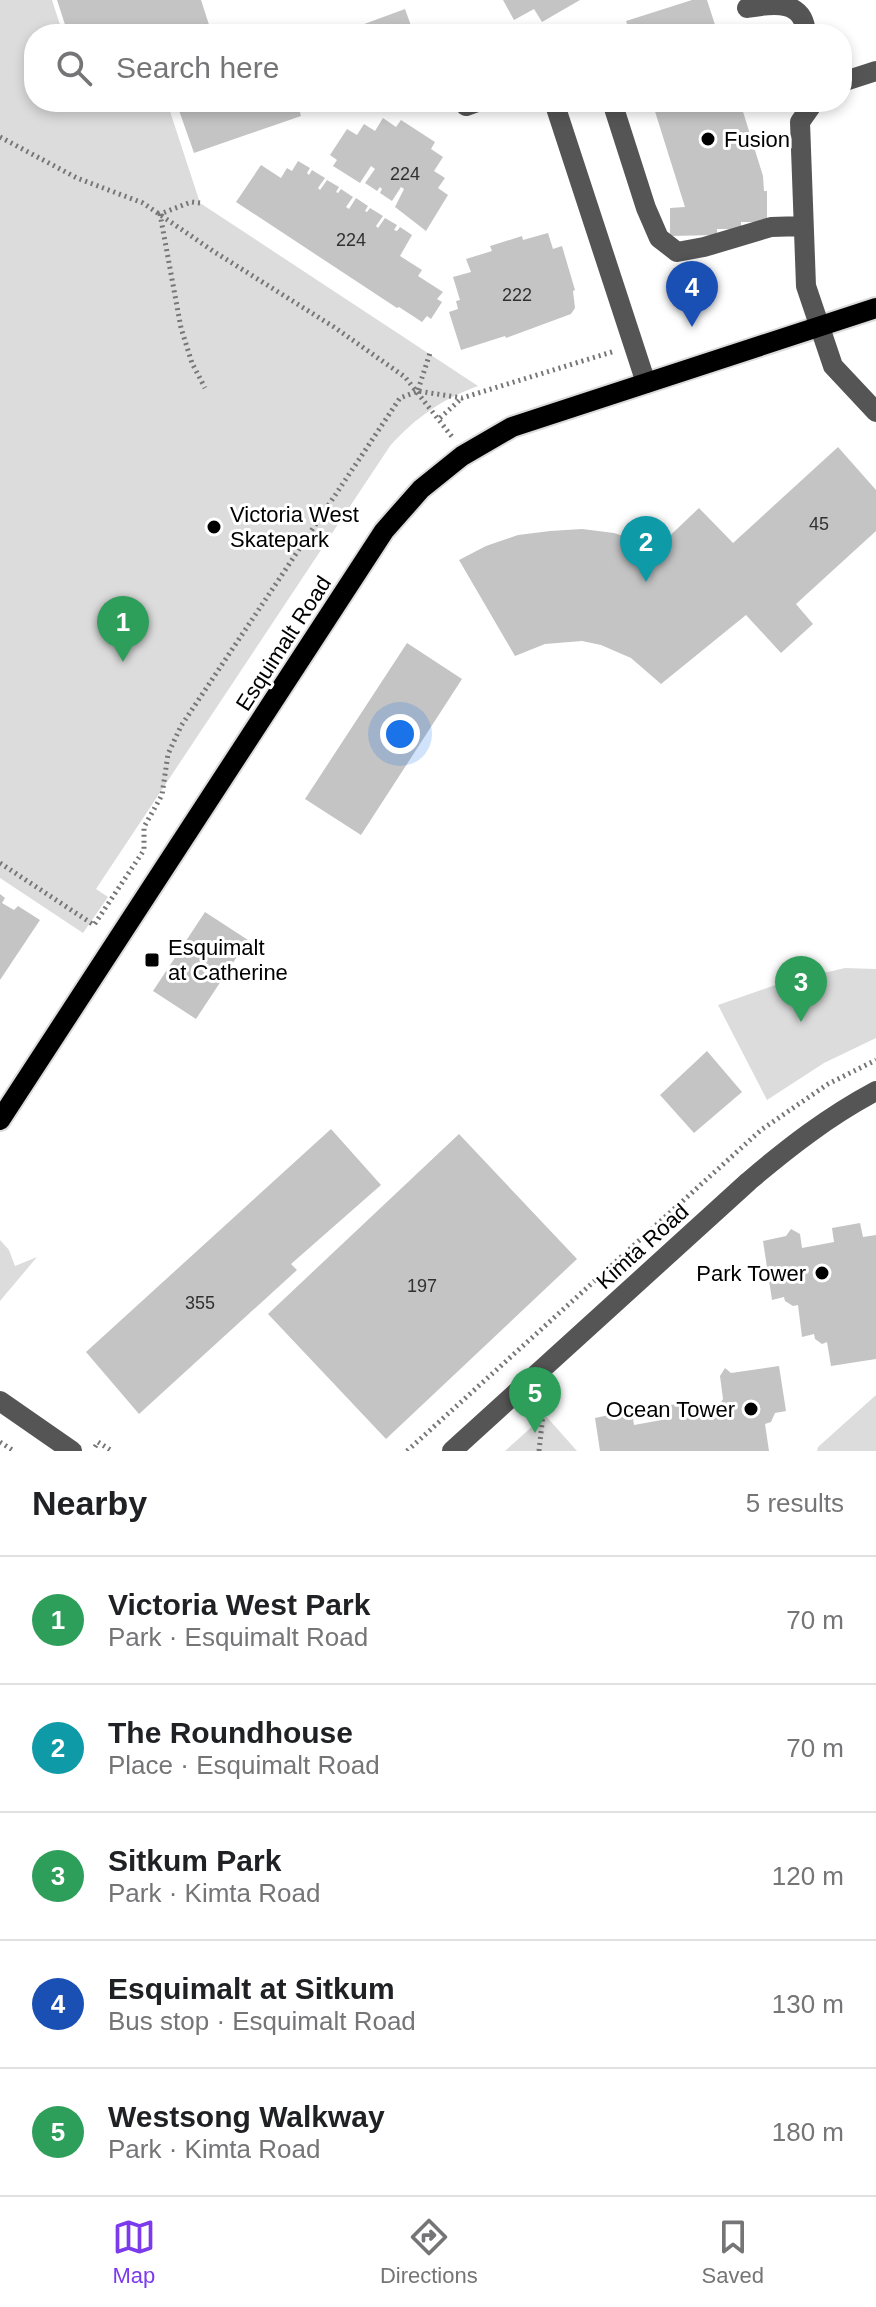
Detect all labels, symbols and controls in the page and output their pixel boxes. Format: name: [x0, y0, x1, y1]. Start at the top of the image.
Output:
search box: [24, 24, 852, 112]
icon: search: [52, 46, 96, 90]
text: Search here: [116, 51, 279, 84]
place label: Fusion: [724, 127, 790, 152]
marker: Fusion: [699, 130, 717, 148]
house number: 224: [390, 164, 420, 184]
house number: 224: [336, 230, 366, 250]
pin: 4: [666, 261, 718, 327]
house number: 222: [502, 285, 532, 305]
place label: Victoria West Skatepark: [230, 502, 359, 552]
house number: 45: [809, 514, 829, 534]
pin: 2: [620, 516, 672, 582]
marker: Victoria West Skatepark: [205, 518, 223, 536]
street label: Esquimalt Road: [231, 571, 336, 715]
pin: 1: [97, 596, 149, 662]
your location: [380, 714, 420, 754]
place label: Esquimalt at Catherine: [168, 935, 288, 985]
marker: Esquimalt at Catherine: [143, 951, 161, 969]
pin: 3: [775, 956, 827, 1022]
street label: Kimta Road: [591, 1199, 693, 1294]
place label: Park Tower: [696, 1261, 806, 1286]
marker: Park Tower: [813, 1264, 831, 1282]
house number: 197: [407, 1276, 437, 1296]
house number: 355: [185, 1293, 215, 1313]
pin: 5: [509, 1367, 561, 1433]
place label: Ocean Tower: [606, 1397, 735, 1422]
marker: Ocean Tower: [742, 1400, 760, 1418]
text: Nearby: [32, 1484, 147, 1522]
text: 5 results: [746, 1488, 844, 1518]
text: Victoria West Park: [108, 1588, 370, 1621]
text: 1: [51, 1605, 65, 1635]
text: 70 m: [786, 1605, 844, 1635]
text: Park · Esquimalt Road: [108, 1622, 368, 1652]
text: The Roundhouse: [108, 1716, 353, 1749]
text: 2: [51, 1733, 65, 1763]
text: 70 m: [786, 1733, 844, 1763]
text: Place · Esquimalt Road: [108, 1750, 380, 1780]
text: Sitkum Park: [108, 1844, 281, 1877]
text: 3: [51, 1861, 65, 1891]
text: 120 m: [772, 1861, 844, 1891]
text: Park · Kimta Road: [108, 1878, 320, 1908]
text: Esquimalt at Sitkum: [108, 1972, 395, 2005]
text: 4: [51, 1989, 65, 2019]
text: 130 m: [772, 1989, 844, 2019]
text: Bus stop · Esquimalt Road: [108, 2006, 416, 2036]
text: Westsong Walkway: [108, 2100, 385, 2133]
text: 5: [51, 2117, 65, 2147]
text: 180 m: [772, 2117, 844, 2147]
text: Park · Kimta Road: [108, 2134, 320, 2164]
tab: Map: [112, 2215, 156, 2289]
tab: Directions: [380, 2215, 478, 2289]
tab: Saved: [702, 2215, 764, 2289]

